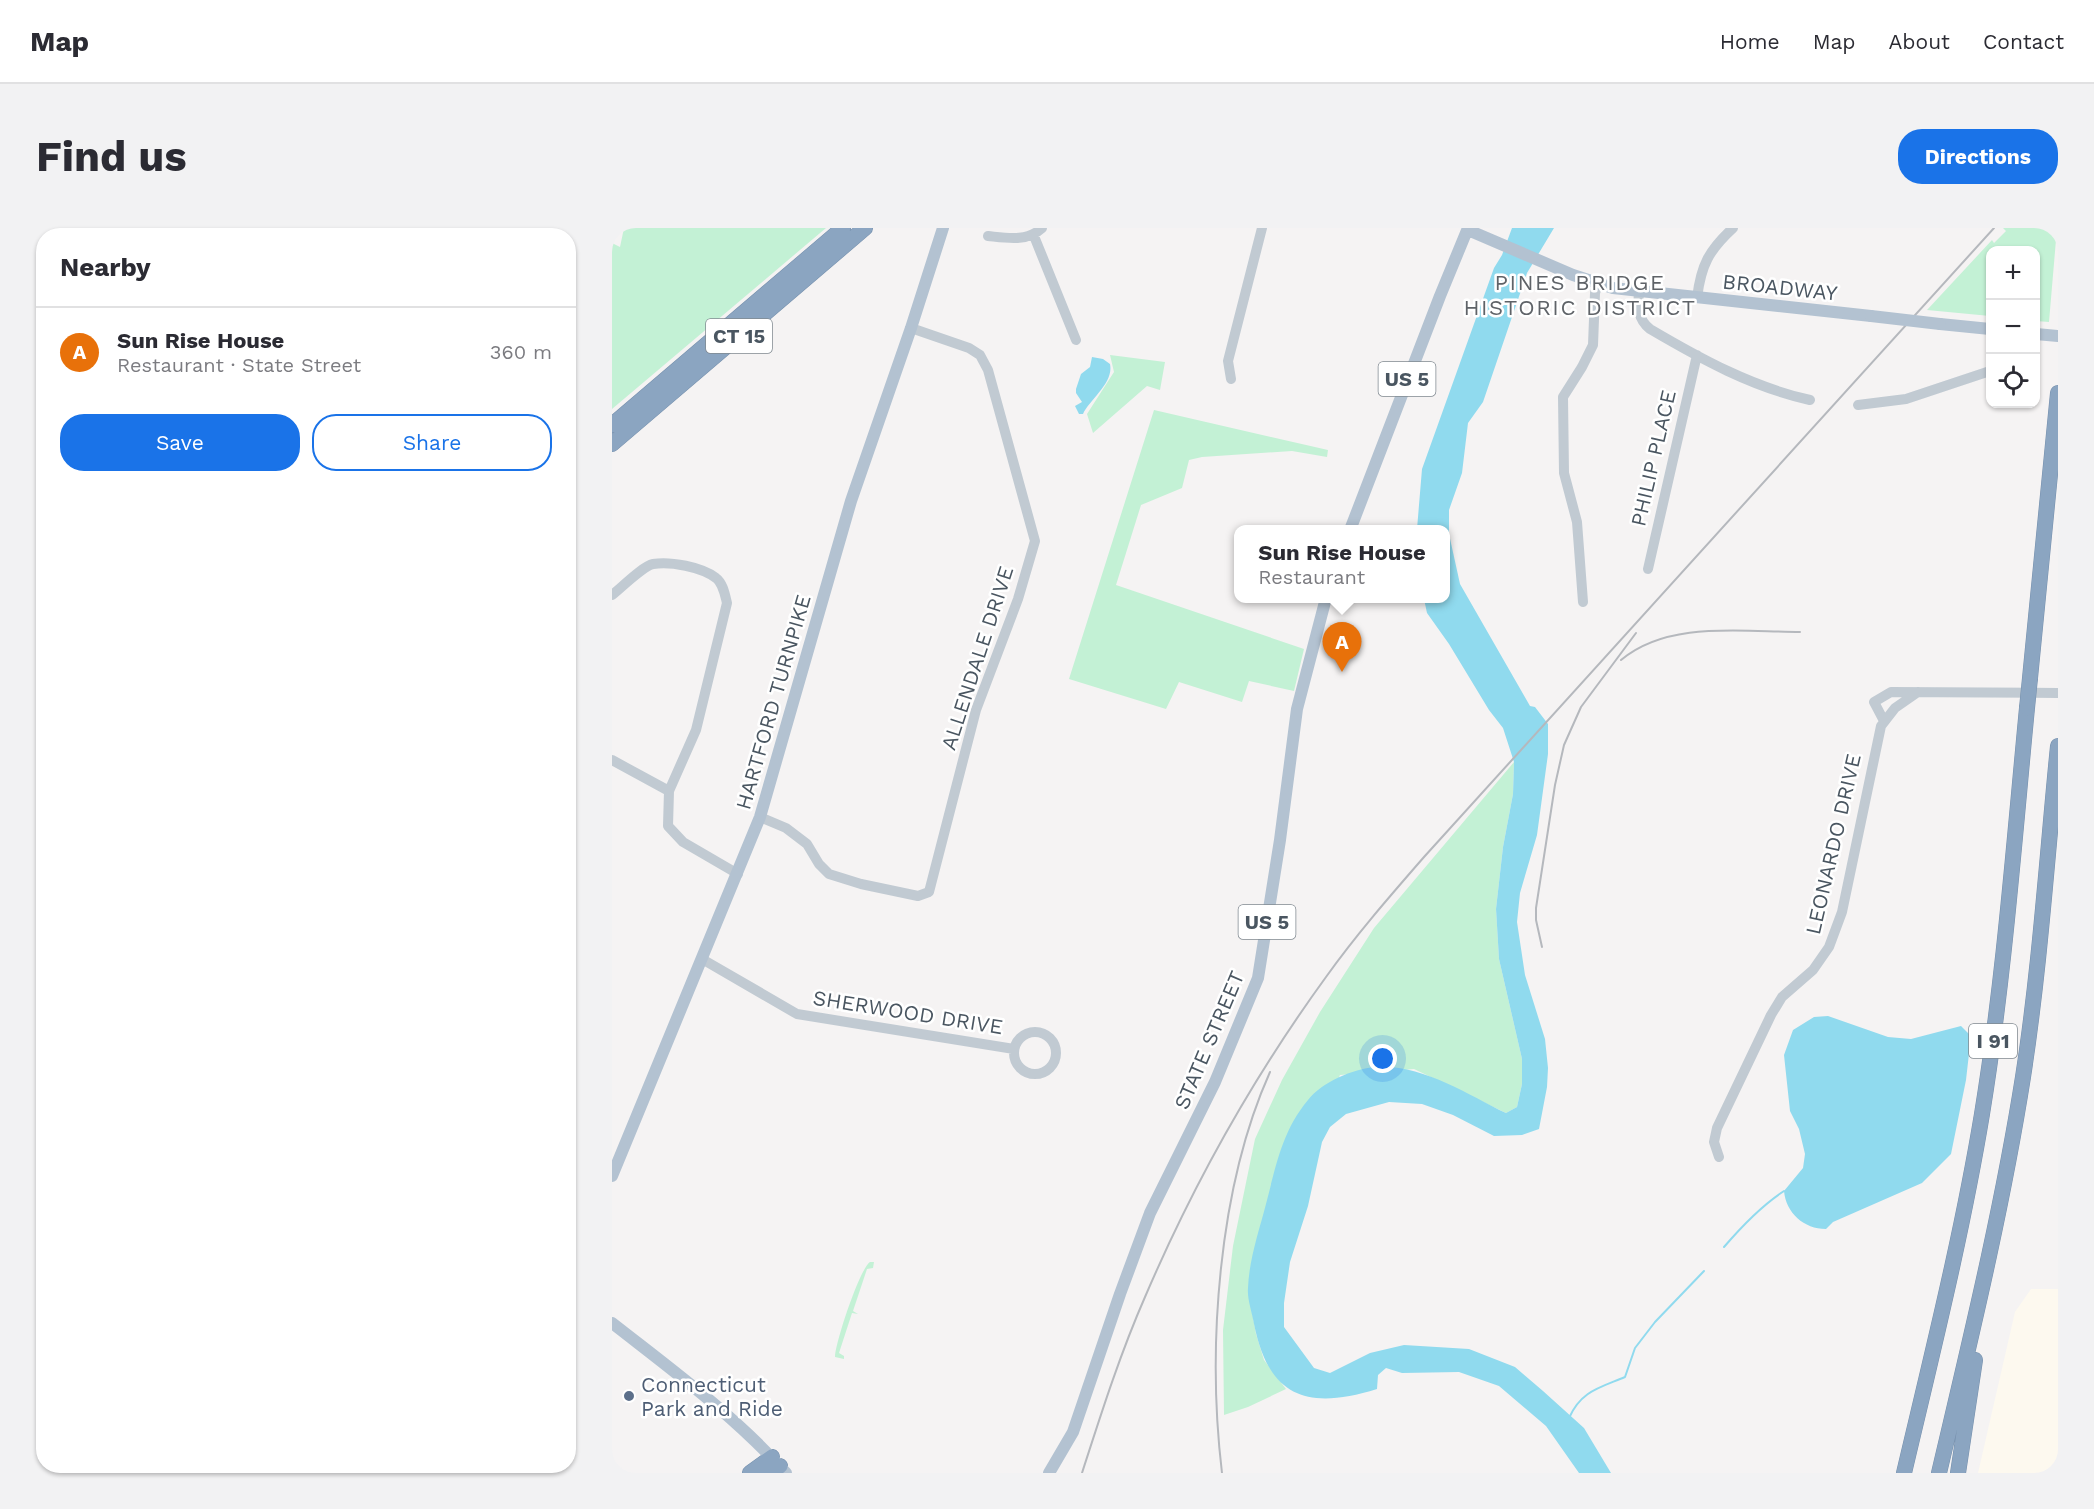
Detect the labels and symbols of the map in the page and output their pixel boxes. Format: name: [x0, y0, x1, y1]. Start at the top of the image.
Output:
street label: BROADWAY: [1721, 269, 1839, 305]
district label: PINES BRIDGE HISTORIC DISTRICT: [1463, 270, 1697, 320]
road number: CT 15: [706, 319, 772, 353]
road number: US 5: [1378, 362, 1436, 396]
street label: PHILIP PLACE: [1625, 387, 1681, 529]
street label: ALLENDALE DRIVE: [935, 563, 1019, 753]
street label: HARTFORD TURNPIKE: [730, 592, 816, 812]
pin: A: [1322, 622, 1362, 672]
street label: LEONARDO DRIVE: [1800, 751, 1866, 937]
road number: US 5: [1238, 905, 1296, 939]
street label: STATE STREET: [1169, 967, 1250, 1113]
street label: SHERWOOD DRIVE: [811, 985, 1005, 1039]
road number: I 91: [1969, 1024, 2017, 1058]
your location: [1368, 1044, 1397, 1073]
place label: Connecticut Park and Ride: [641, 1372, 783, 1421]
marker: Connecticut Park and Ride: [622, 1389, 636, 1403]

